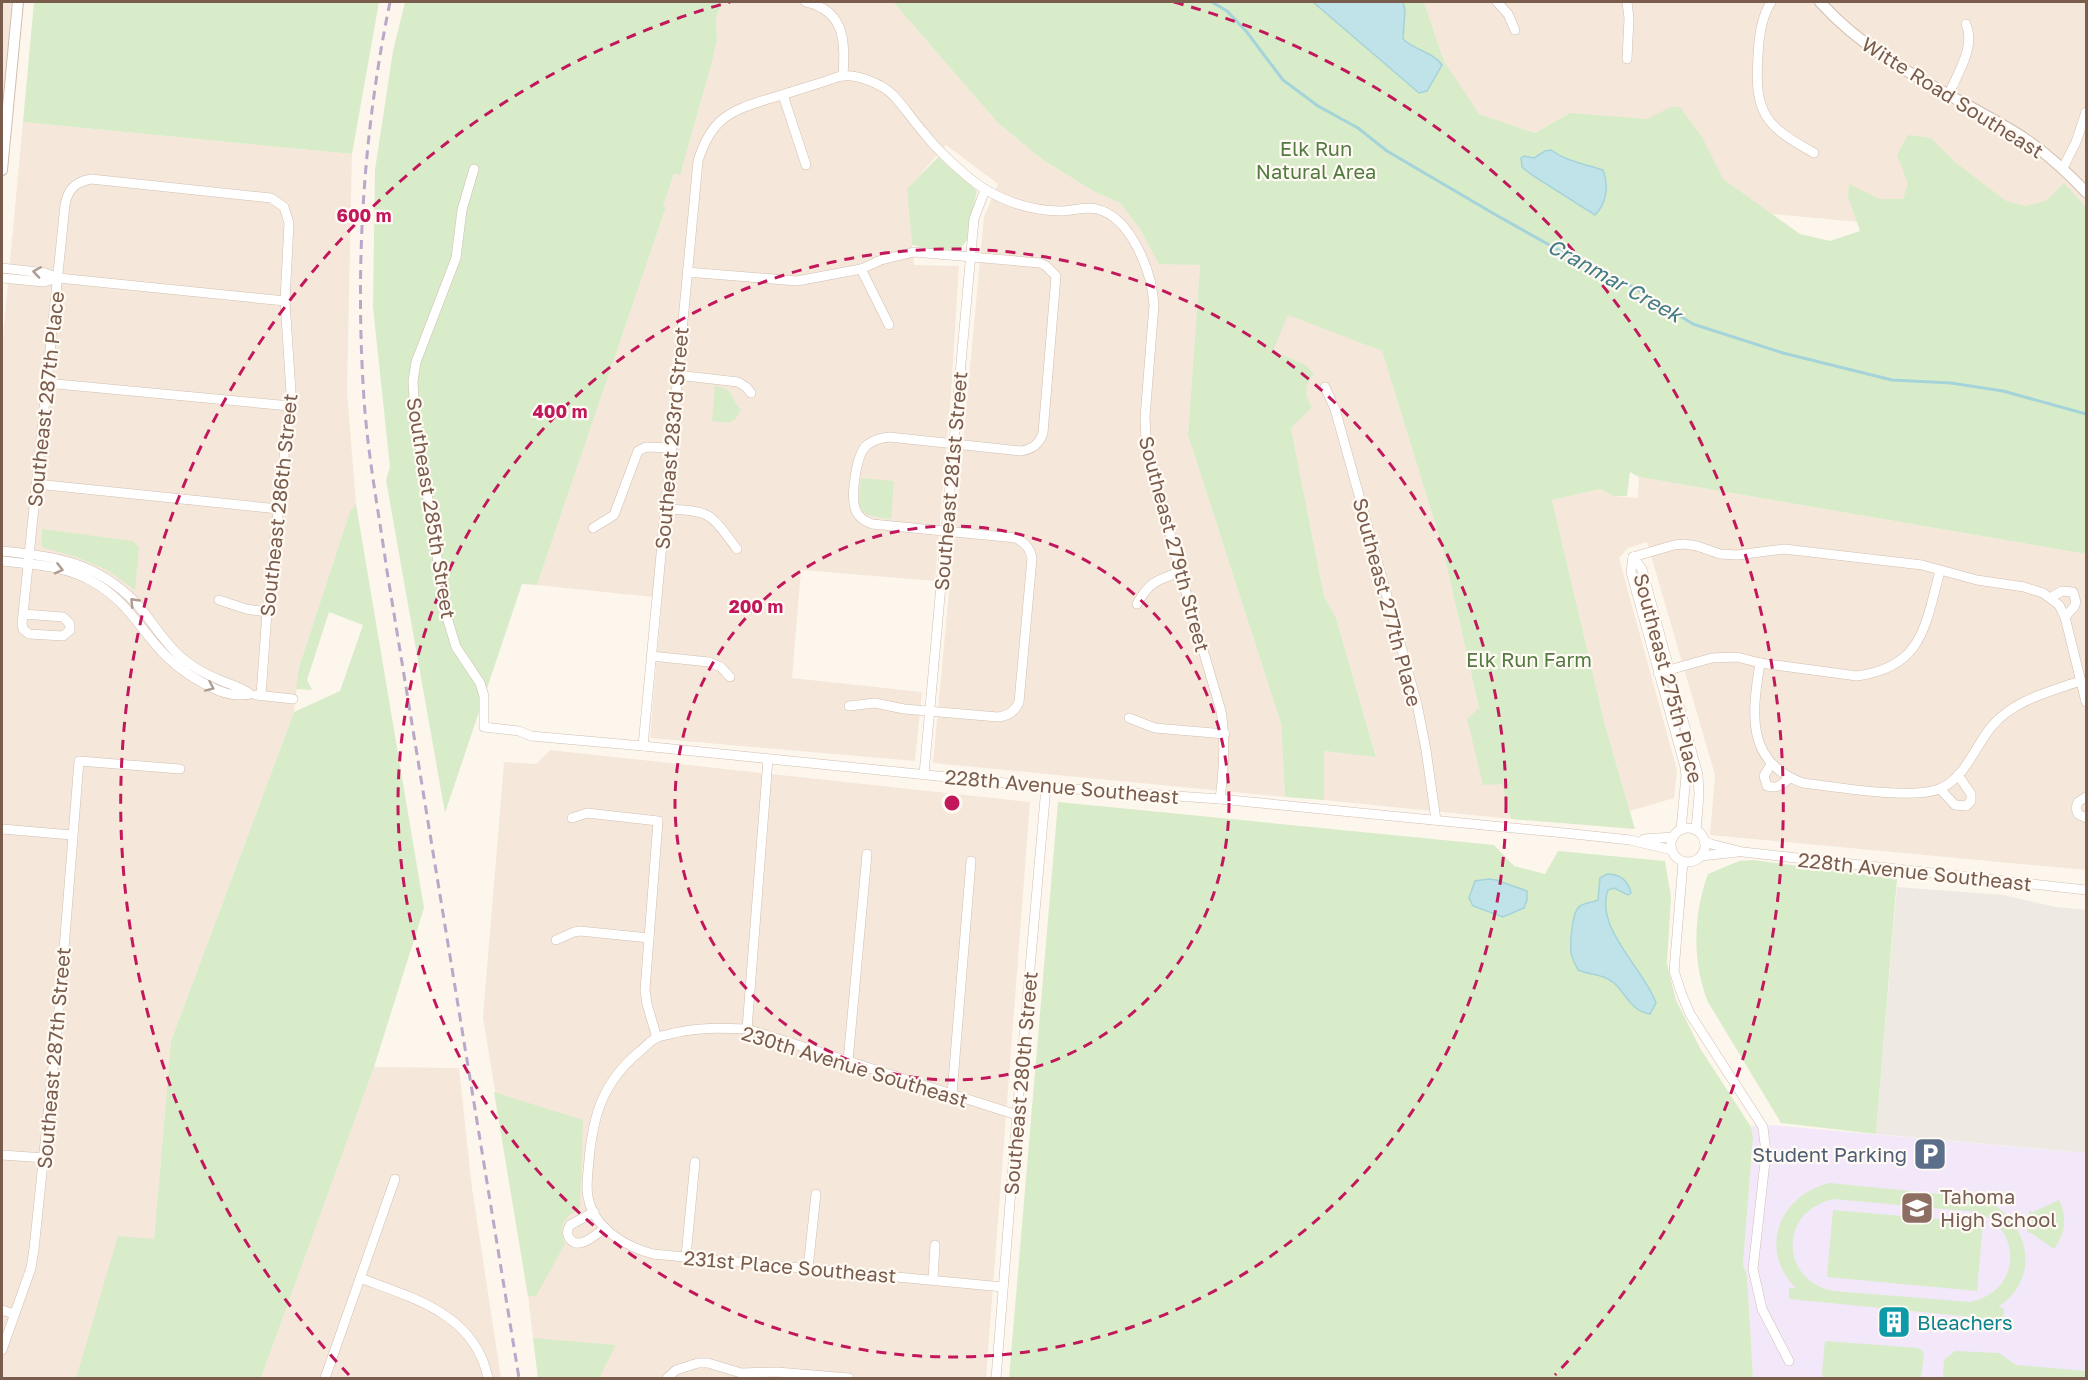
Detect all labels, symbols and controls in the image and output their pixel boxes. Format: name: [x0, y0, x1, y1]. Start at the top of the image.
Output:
street label: Witte Road Southeast: [1858, 31, 2048, 163]
park label: Elk Run Natural Area: [1256, 136, 1376, 183]
text: 600 m: [336, 204, 392, 226]
water label: Cranmar Creek: [1543, 232, 1689, 329]
one-way arrow: [33, 266, 43, 279]
street label: Southeast 287th Place: [22, 290, 68, 508]
street label: Southeast 283rd Street: [649, 326, 693, 550]
street label: Southeast 281st Street: [928, 370, 972, 592]
street label: Southeast 286th Street: [254, 392, 302, 618]
street label: Southeast 285th Street: [403, 396, 461, 620]
text: 400 m: [533, 400, 587, 422]
street label: Southeast 279th Street: [1135, 433, 1215, 655]
street label: Southeast 277th Place: [1349, 495, 1427, 709]
one-way arrow: [53, 562, 64, 574]
street label: Southeast 275th Place: [1629, 571, 1709, 785]
text: 200 m: [729, 595, 783, 617]
one-way arrow: [130, 599, 141, 610]
park label: Elk Run Farm: [1466, 647, 1592, 671]
one-way arrow: [203, 679, 214, 691]
street label: 228th Avenue Southeast: [944, 764, 1180, 808]
centre of rings: [942, 793, 962, 813]
street label: 228th Avenue Southeast: [1797, 847, 2033, 895]
street label: Southeast 287th Street: [31, 946, 75, 1170]
street label: Southeast 280th Street: [998, 970, 1042, 1196]
street label: 230th Avenue Southeast: [739, 1020, 971, 1112]
parking icon: Student Parking: [1912, 1136, 1948, 1172]
place label: Student Parking: [1752, 1142, 1907, 1166]
place label: Tahoma High School: [1940, 1184, 2057, 1231]
school or university icon: Tahoma High School: [1899, 1190, 1935, 1226]
street label: 231st Place Southeast: [683, 1245, 897, 1287]
building icon: Bleachers: [1876, 1304, 1912, 1340]
place label: Bleachers: [1917, 1310, 2013, 1334]

